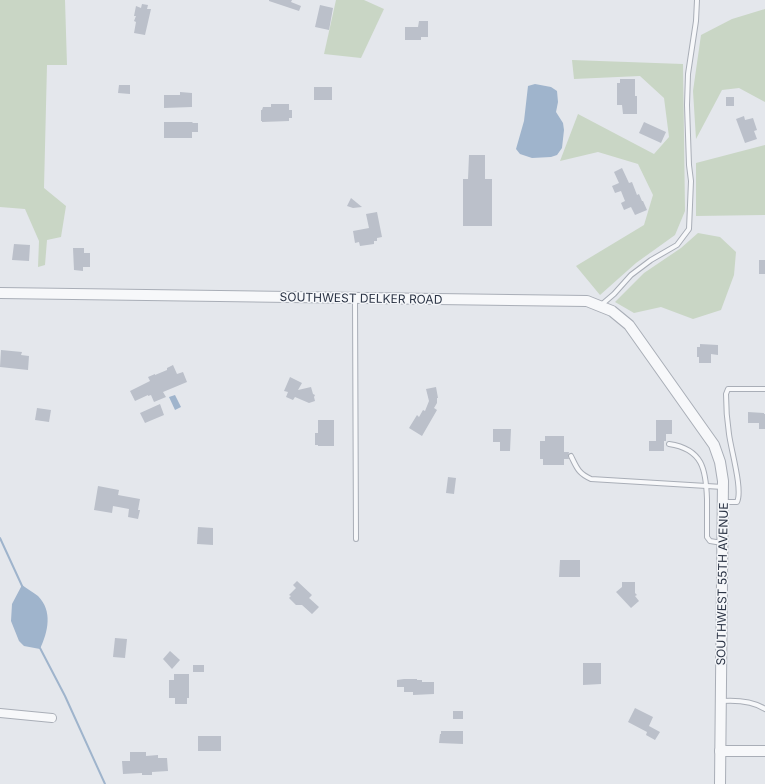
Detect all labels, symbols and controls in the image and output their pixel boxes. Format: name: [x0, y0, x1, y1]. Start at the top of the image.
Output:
street label: SOUTHWEST DELKER ROAD: [279, 289, 443, 307]
street label: SOUTHWEST 55TH AVENUE: [713, 502, 731, 666]

